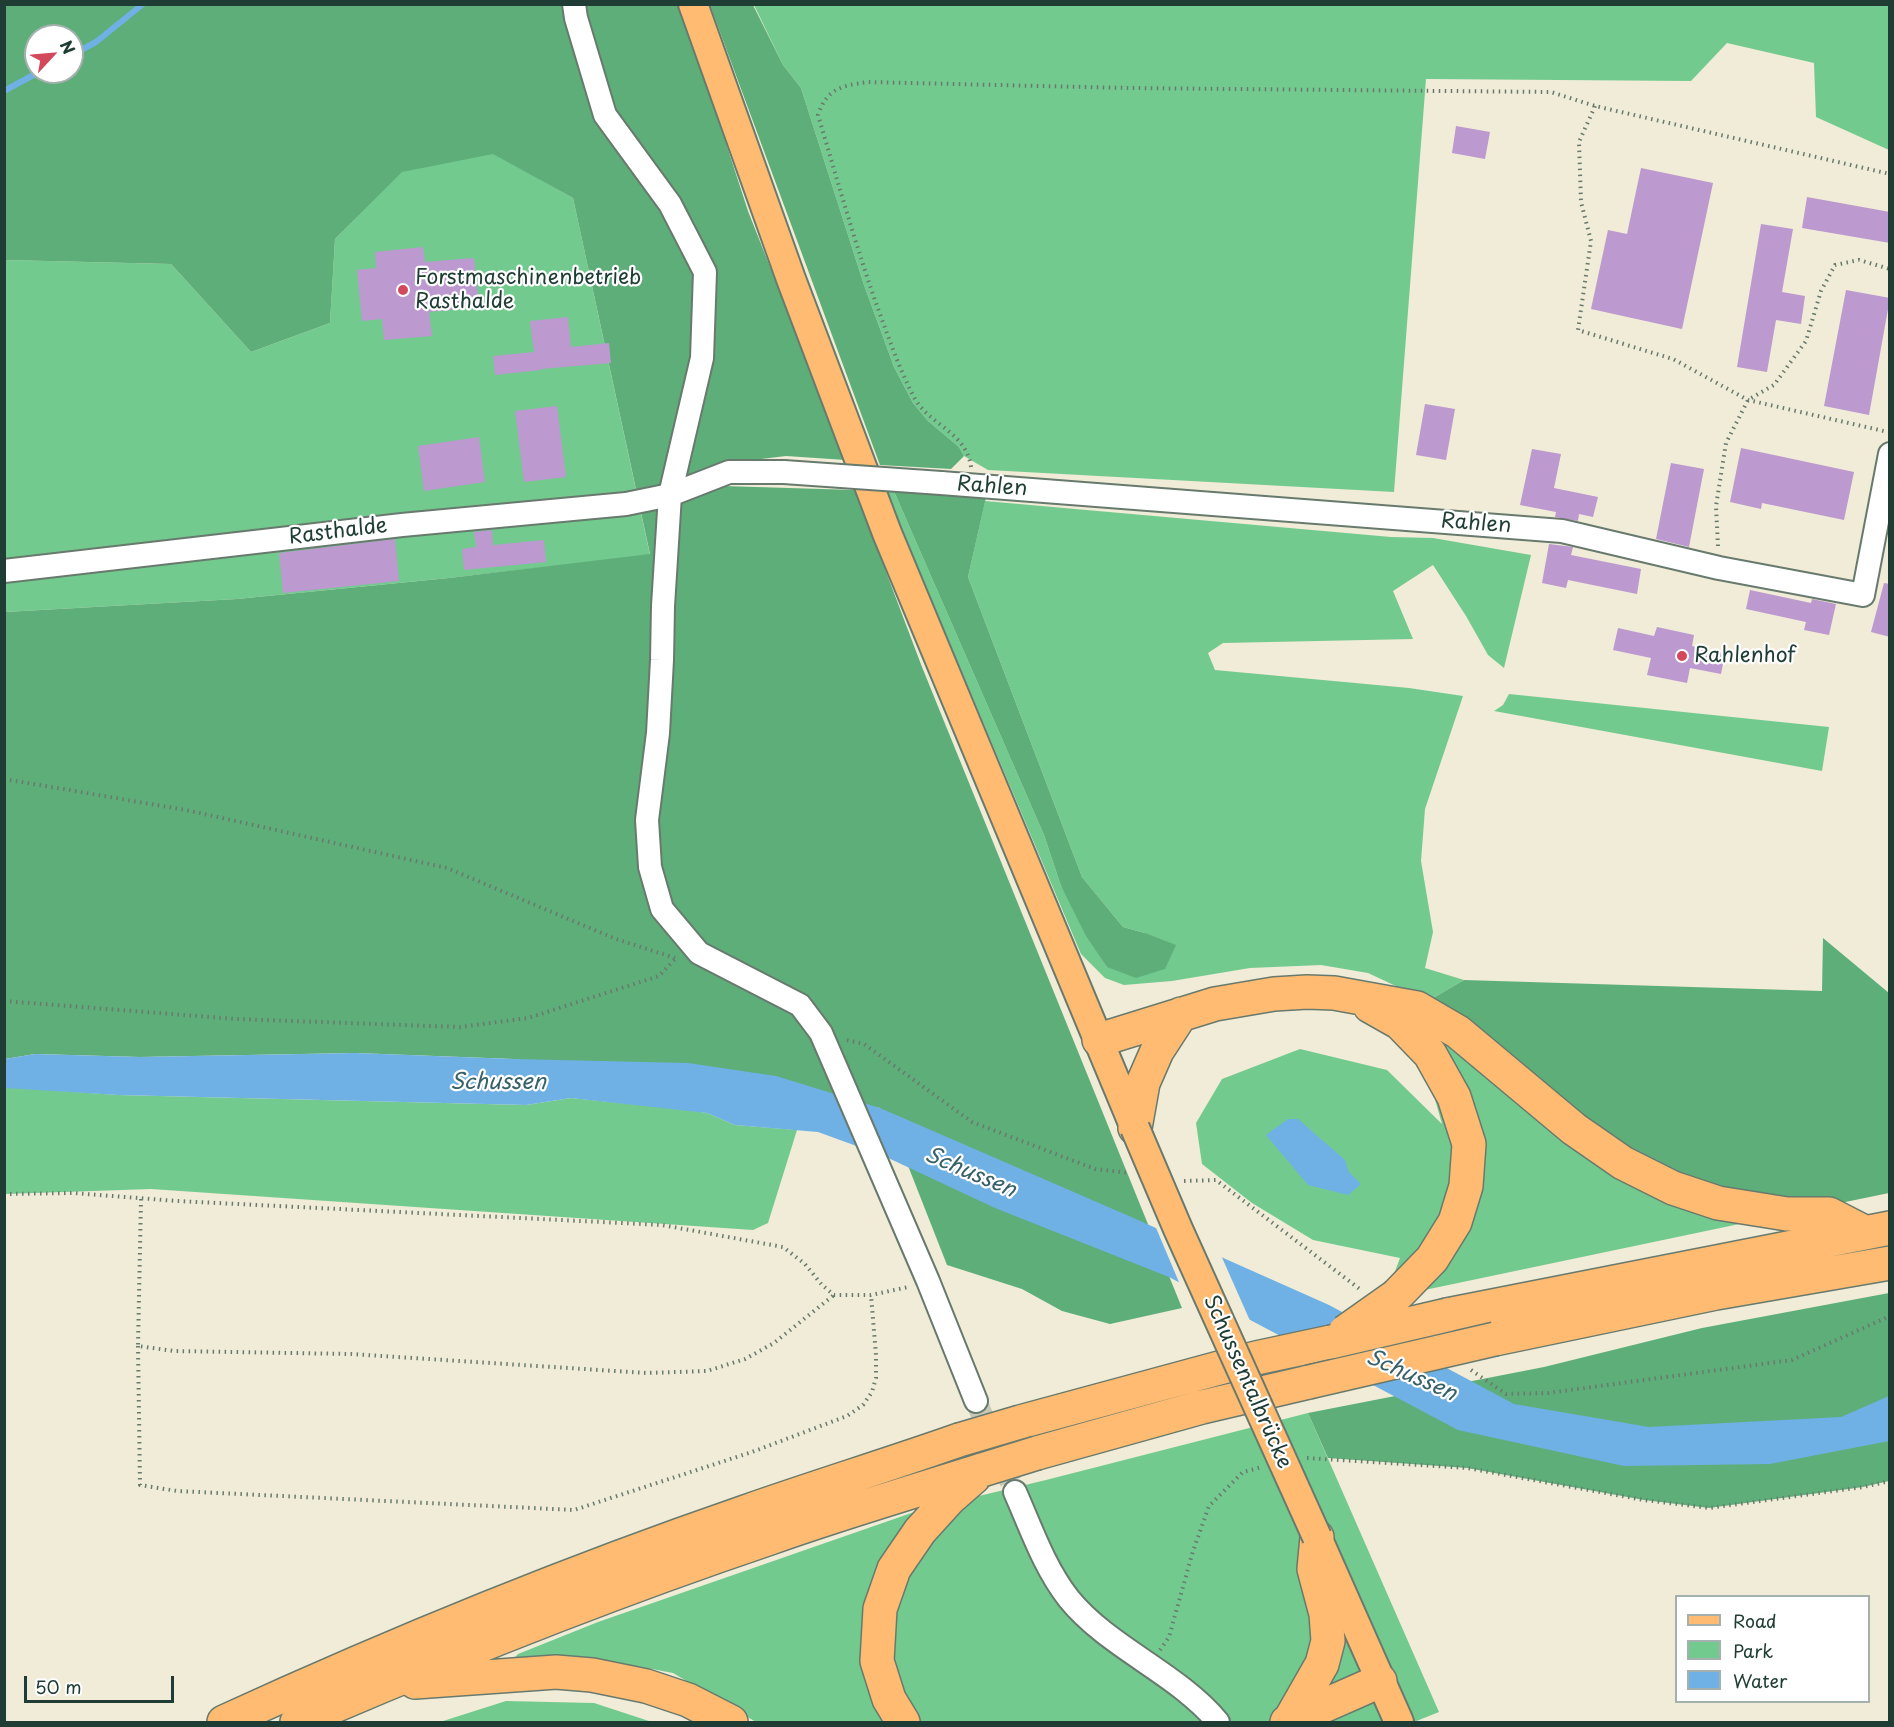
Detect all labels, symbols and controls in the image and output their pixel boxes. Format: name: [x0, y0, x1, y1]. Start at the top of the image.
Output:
north arrow: [24, 24, 84, 84]
text: N: [55, 36, 82, 58]
place label: Forstmaschinenbetrieb Rasthalde: [415, 265, 641, 315]
marker: Forstmaschinenbetrieb Rasthalde: [396, 283, 410, 297]
street label: Rahlen: [956, 472, 1028, 502]
street label: Rahlen: [1440, 509, 1512, 539]
street label: Rasthalde: [287, 513, 389, 551]
place label: Rahlenhof: [1694, 643, 1796, 669]
marker: Rahlenhof: [1675, 649, 1689, 663]
water label: Schussen: [450, 1070, 546, 1096]
water label: Schussen: [921, 1142, 1019, 1204]
street label: Schussentalbrücke: [1197, 1291, 1297, 1473]
water label: Schussen: [1362, 1344, 1460, 1408]
legend: [1675, 1595, 1870, 1703]
text: Road: [1733, 1607, 1777, 1634]
text: Park: [1733, 1637, 1773, 1664]
scale bar: [27, 1664, 177, 1702]
text: Water: [1733, 1667, 1787, 1694]
text: 50 m: [35, 1673, 82, 1700]

